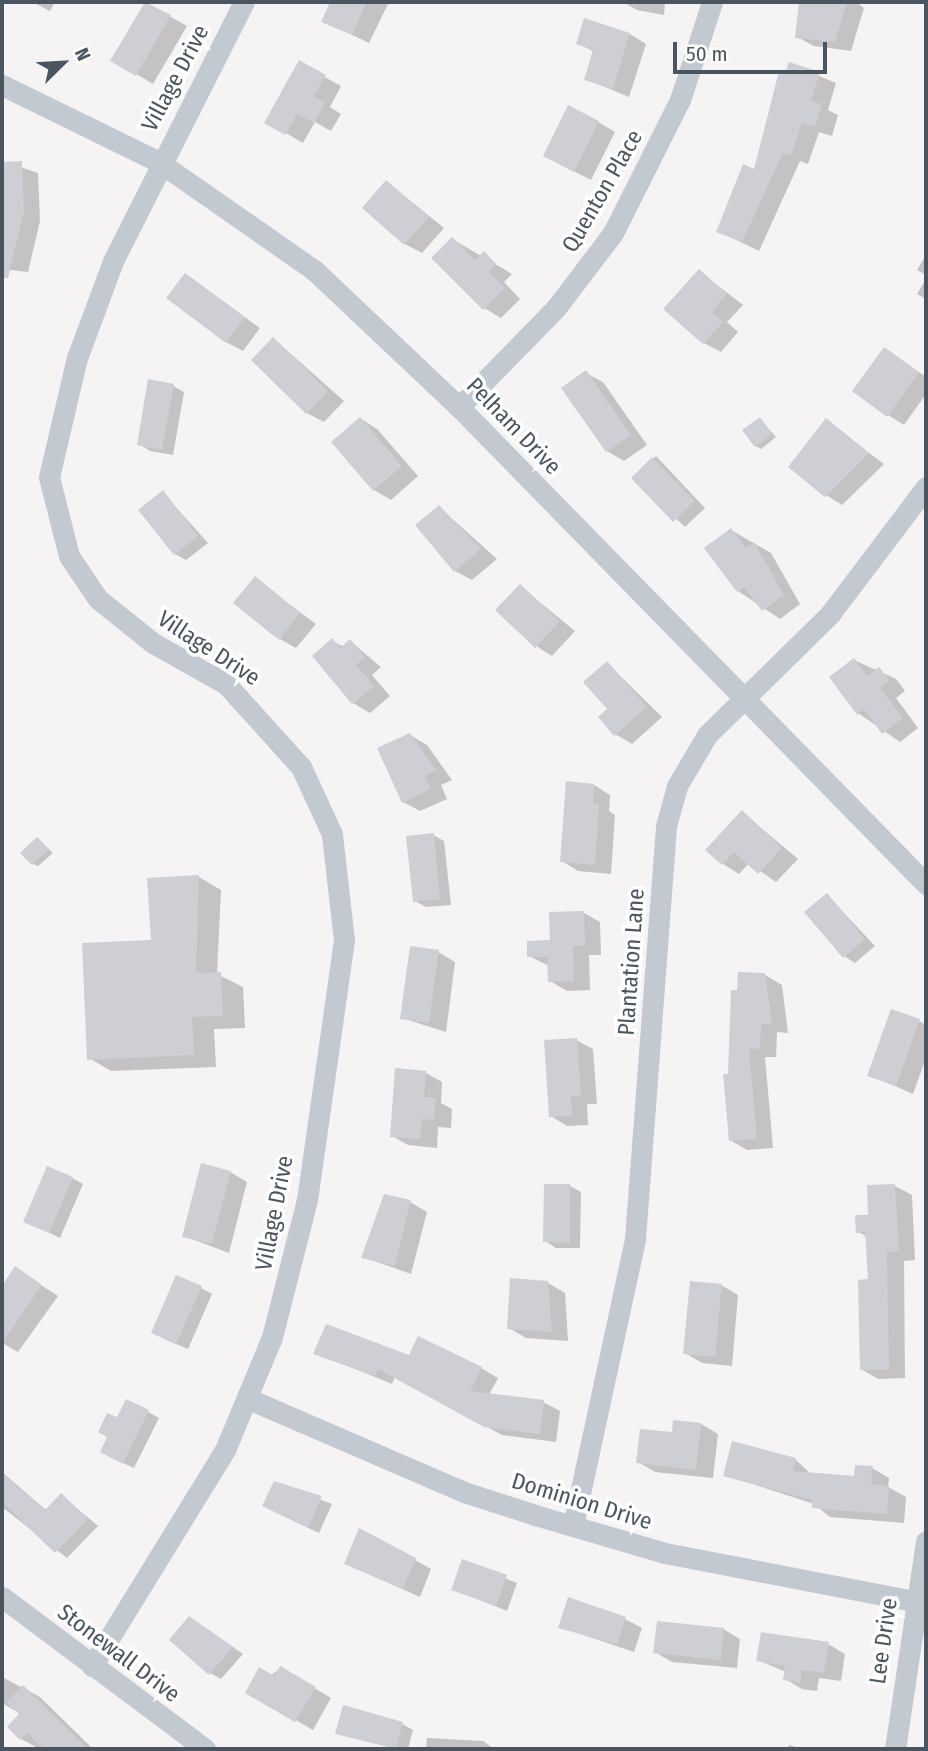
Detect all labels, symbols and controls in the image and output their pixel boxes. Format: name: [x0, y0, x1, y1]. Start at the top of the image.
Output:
street label: Village Drive: [135, 20, 215, 136]
north arrow: [28, 28, 98, 98]
scale bar: [676, 28, 830, 72]
text: 50 m: [686, 41, 728, 67]
text: N: [70, 44, 95, 64]
street label: Quenton Place: [556, 125, 648, 257]
street label: Pelham Drive: [461, 372, 567, 480]
street label: Village Drive: [153, 605, 265, 691]
street label: Plantation Lane: [612, 887, 650, 1037]
street label: Village Drive: [249, 1153, 299, 1273]
street label: Dominion Drive: [509, 1467, 655, 1535]
street label: Lee Drive: [863, 1596, 903, 1686]
street label: Stonewall Drive: [52, 1598, 186, 1708]

